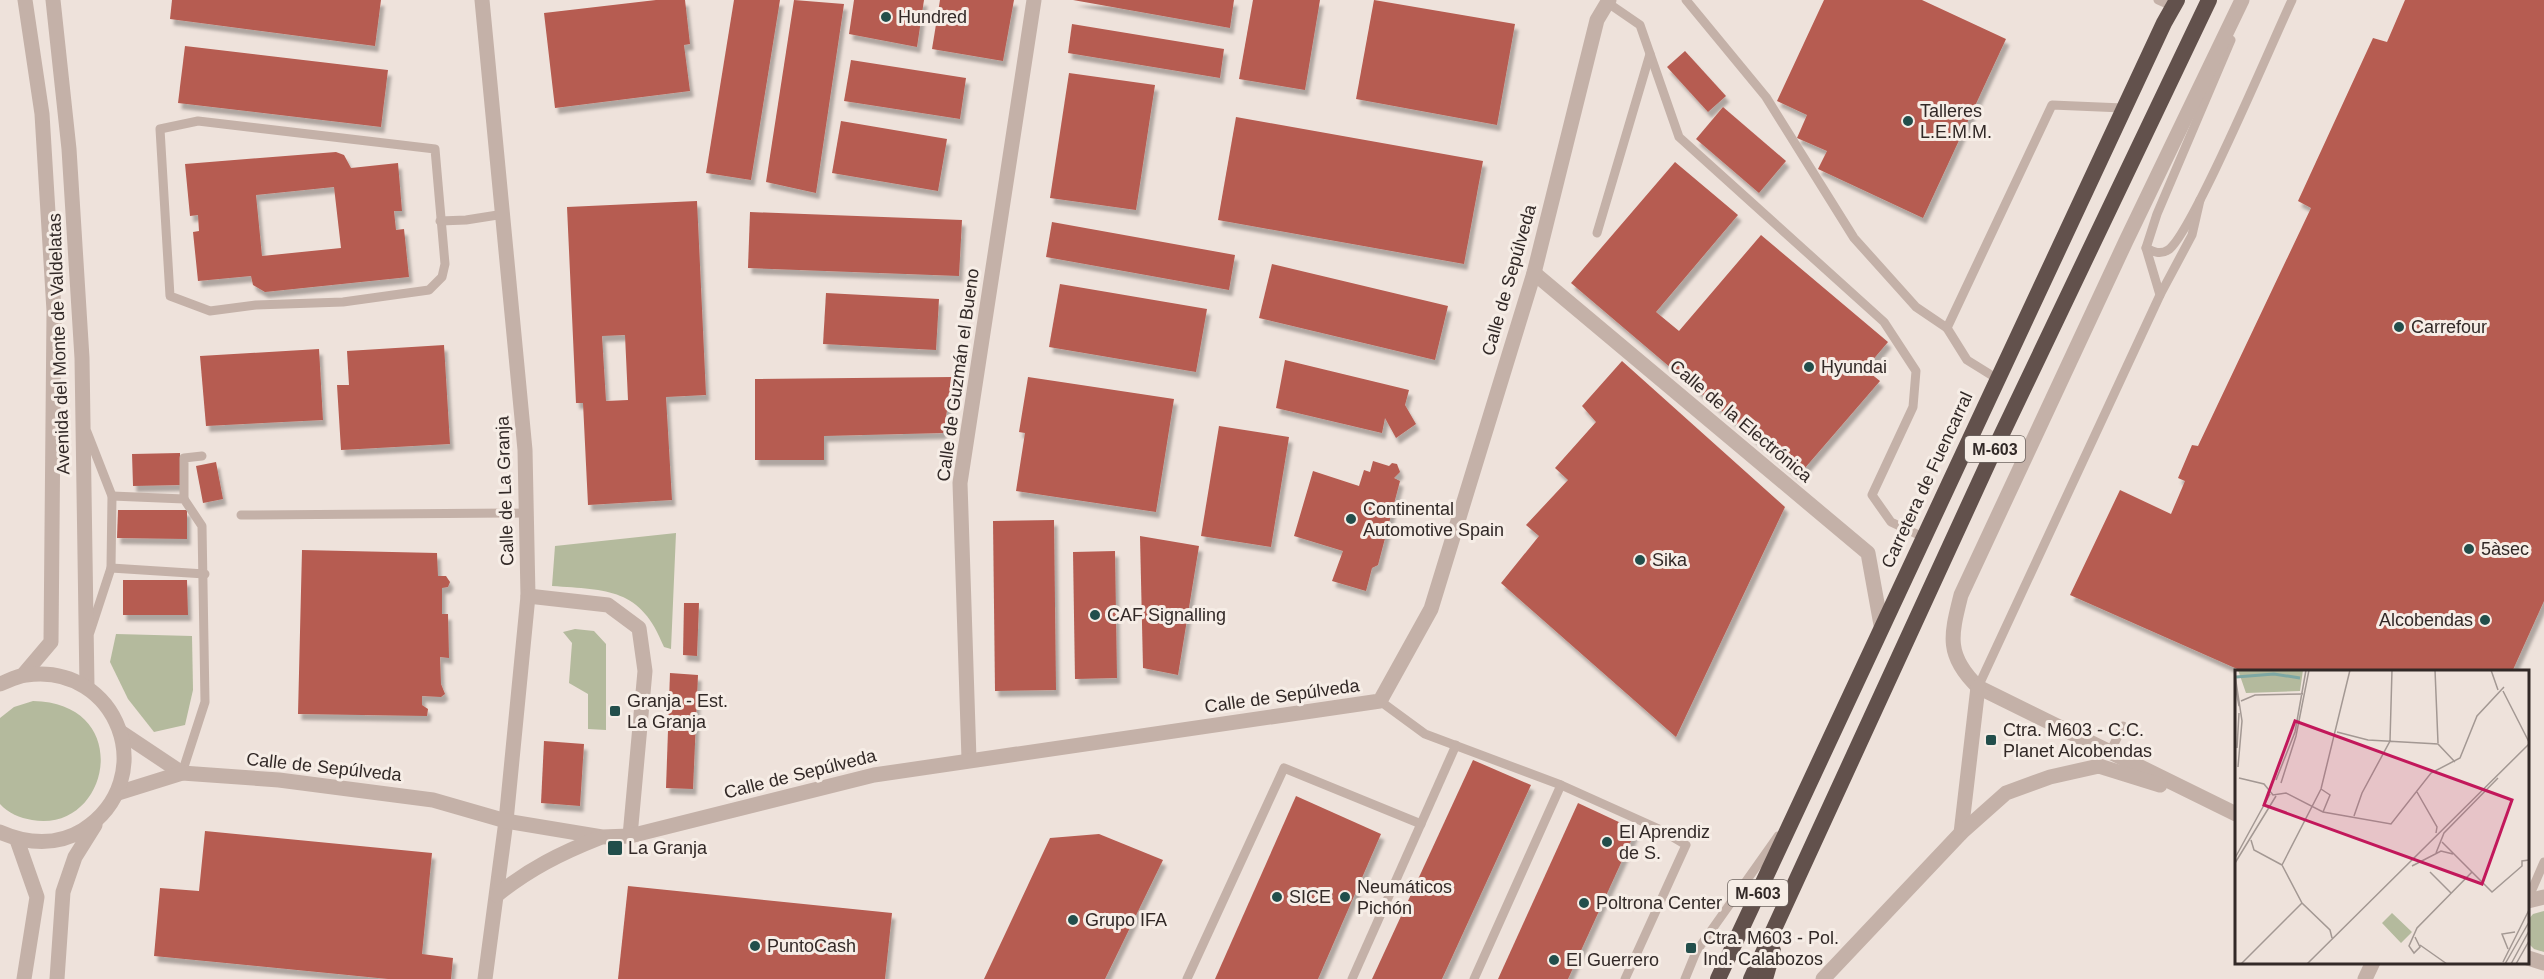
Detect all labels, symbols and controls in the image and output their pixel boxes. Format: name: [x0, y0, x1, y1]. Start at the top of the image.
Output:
place label: Hundred: [898, 7, 967, 27]
marker: Hundred: [879, 10, 893, 24]
place label: Talleres L.E.M.M.: [1920, 101, 1992, 142]
marker: Talleres L.E.M.M.: [1901, 114, 1915, 128]
street label: Calle de Sepúlveda: [1478, 201, 1540, 358]
street label: Avenida del Monte de Valdelatas: [44, 213, 74, 475]
street label: Calle de Guzmán el Bueno: [933, 267, 983, 483]
place label: Carrefour: [2411, 317, 2487, 337]
marker: Carrefour: [2392, 320, 2406, 334]
street label: Calle de la Electrónica: [1666, 356, 1817, 487]
place label: Hyundai: [1821, 357, 1887, 377]
marker: Hyundai: [1802, 360, 1816, 374]
street label: Carretera de Fuencarral: [1877, 389, 1977, 571]
street label: Calle de La Granja: [492, 415, 518, 566]
road number: M-603: [1965, 436, 2025, 462]
place label: Continental Automotive Spain: [1363, 499, 1504, 540]
marker: Continental Automotive Spain: [1344, 512, 1358, 526]
place label: 5àsec: [2481, 539, 2529, 559]
marker: 5àsec: [2462, 542, 2476, 556]
place label: Sika: [1652, 550, 1688, 570]
marker: Sika: [1633, 553, 1647, 567]
place label: CAF Signalling: [1107, 605, 1226, 625]
marker: CAF Signalling: [1088, 608, 1102, 622]
place label: Alcobendas: [2379, 610, 2473, 630]
marker: Alcobendas: [2478, 613, 2492, 627]
inset map: [2235, 670, 2529, 964]
street label: Calle de Sepúlveda: [1203, 675, 1362, 717]
place label: Granja - Est. La Granja: [627, 691, 728, 732]
marker: Granja - Est. La Granja: [608, 704, 622, 718]
place label: Ctra. M603 - C.C. Planet Alcobendas: [2003, 720, 2152, 761]
marker: Ctra. M603 - C.C. Planet Alcobendas: [1984, 733, 1998, 747]
street label: Calle de Sepúlveda: [722, 745, 879, 803]
street label: Calle de Sepúlveda: [245, 749, 404, 785]
place label: El Aprendiz de S.: [1619, 822, 1710, 863]
marker: El Aprendiz de S.: [1600, 835, 1614, 849]
place label: La Granja: [628, 838, 708, 858]
marker: La Granja: [606, 839, 624, 857]
place label: Neumáticos Pichón: [1357, 877, 1452, 918]
road number: M-603: [1728, 880, 1788, 906]
place label: SICE: [1289, 887, 1331, 907]
marker: SICE: [1270, 890, 1284, 904]
marker: Neumáticos Pichón: [1338, 890, 1352, 904]
place label: Poltrona Center: [1596, 893, 1722, 913]
marker: Poltrona Center: [1577, 896, 1591, 910]
place label: Grupo IFA: [1085, 910, 1167, 930]
marker: Grupo IFA: [1066, 913, 1080, 927]
place label: Ctra. M603 - Pol. Ind. Calabozos: [1703, 928, 1839, 969]
place label: PuntoCash: [767, 936, 856, 956]
marker: PuntoCash: [748, 939, 762, 953]
marker: Ctra. M603 - Pol. Ind. Calabozos: [1684, 941, 1698, 955]
place label: El Guerrero: [1566, 950, 1659, 970]
marker: El Guerrero: [1547, 953, 1561, 967]

